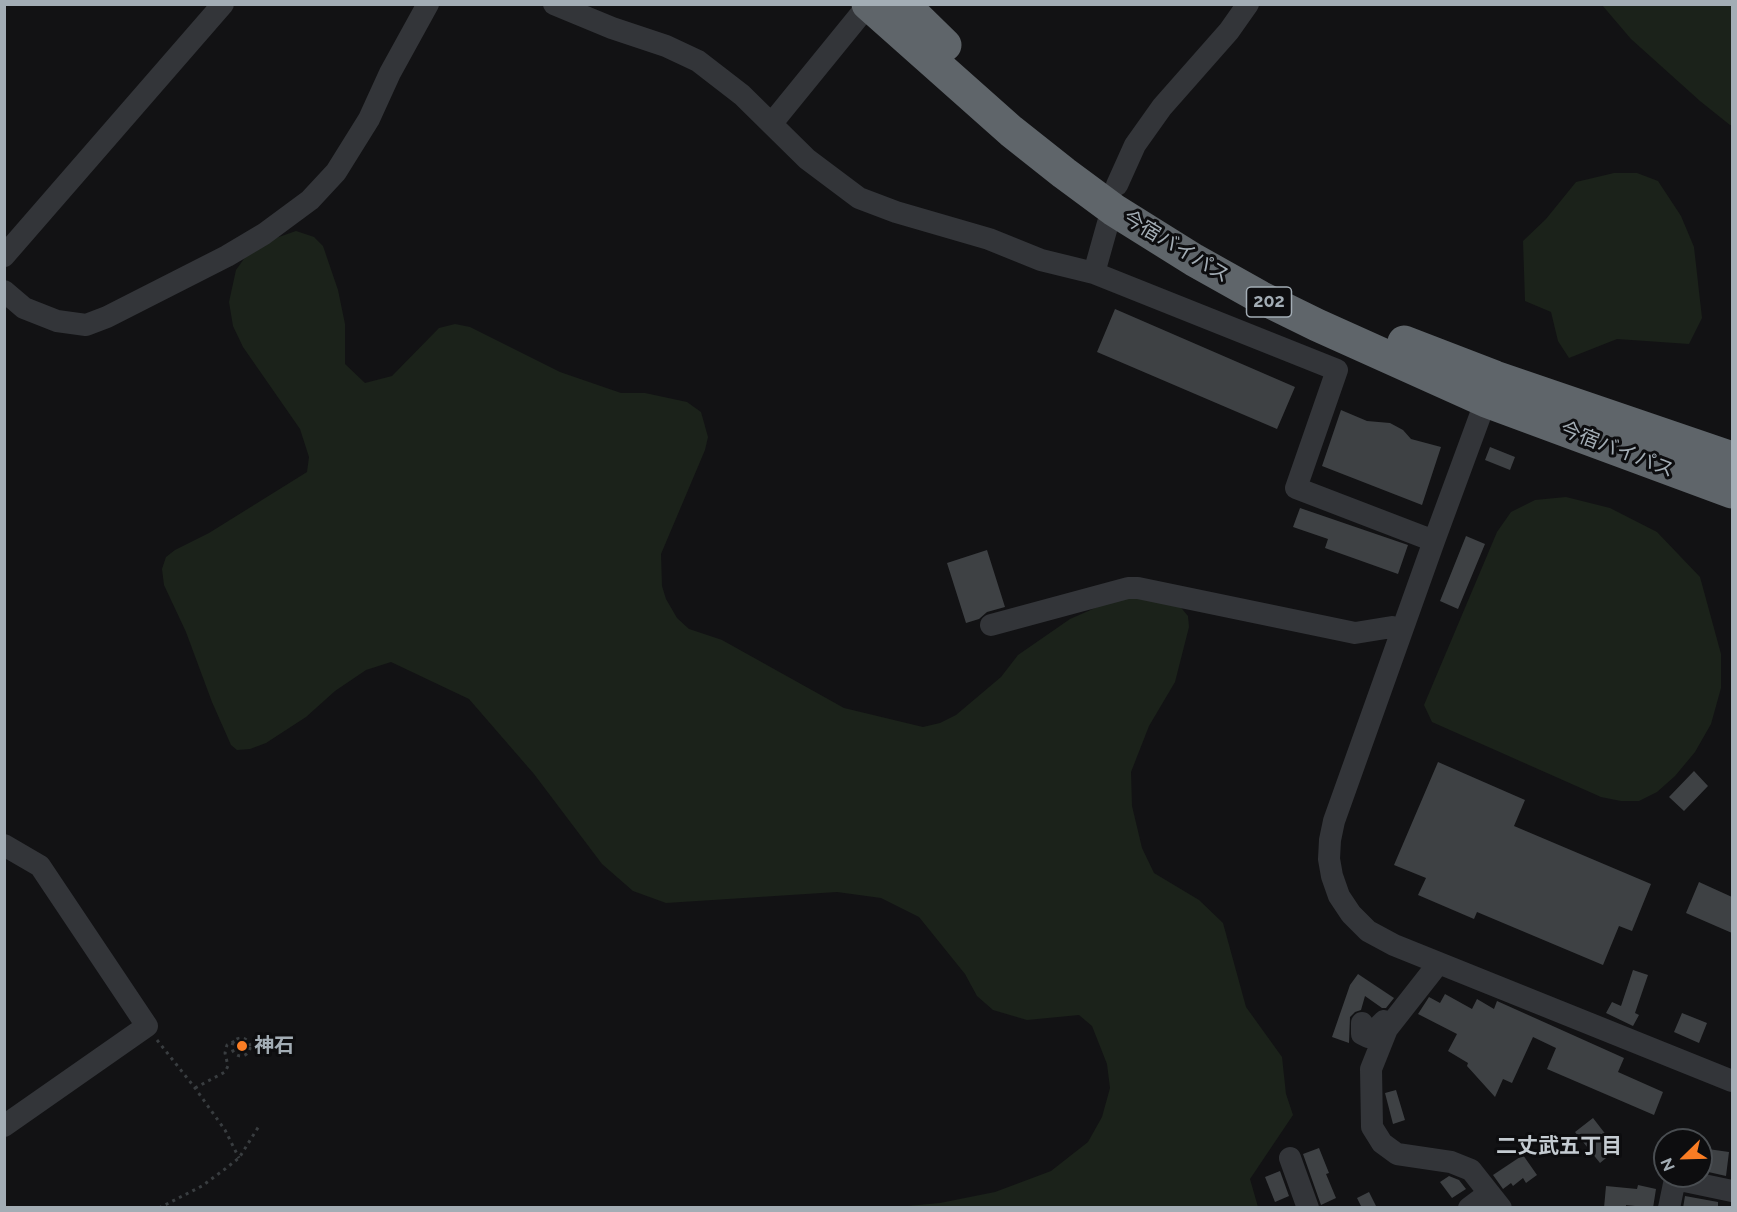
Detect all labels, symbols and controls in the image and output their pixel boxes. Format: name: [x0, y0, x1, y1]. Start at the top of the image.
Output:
street label: 今宿バイパス: [1118, 206, 1234, 288]
road number: 202: [1246, 287, 1292, 317]
street label: 今宿バイパス: [1557, 417, 1677, 483]
place label: 神石: [254, 1034, 294, 1058]
marker: 神石: [235, 1039, 249, 1053]
north arrow: [1653, 1128, 1713, 1188]
district label: 二丈武五丁目: [1496, 1134, 1622, 1160]
text: N: [1657, 1155, 1679, 1174]

